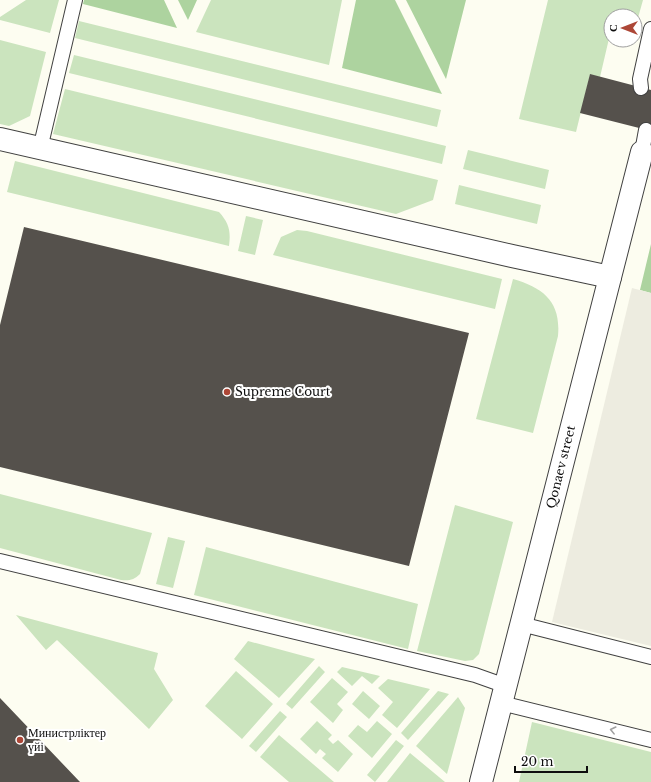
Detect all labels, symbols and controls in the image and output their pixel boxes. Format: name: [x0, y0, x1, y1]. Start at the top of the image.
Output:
north arrow: [603, 8, 643, 48]
text: С: [606, 24, 620, 32]
place label: Supreme Court: [235, 384, 331, 399]
marker: Supreme Court: [222, 387, 232, 397]
street label: Qonaev street: [543, 423, 578, 510]
place label: Министрліктер үйі: [28, 725, 106, 754]
one-way arrow: [610, 727, 616, 735]
marker: Министрліктер үйі: [15, 735, 25, 745]
scale bar: [515, 748, 587, 774]
text: 20 m: [521, 754, 553, 769]

